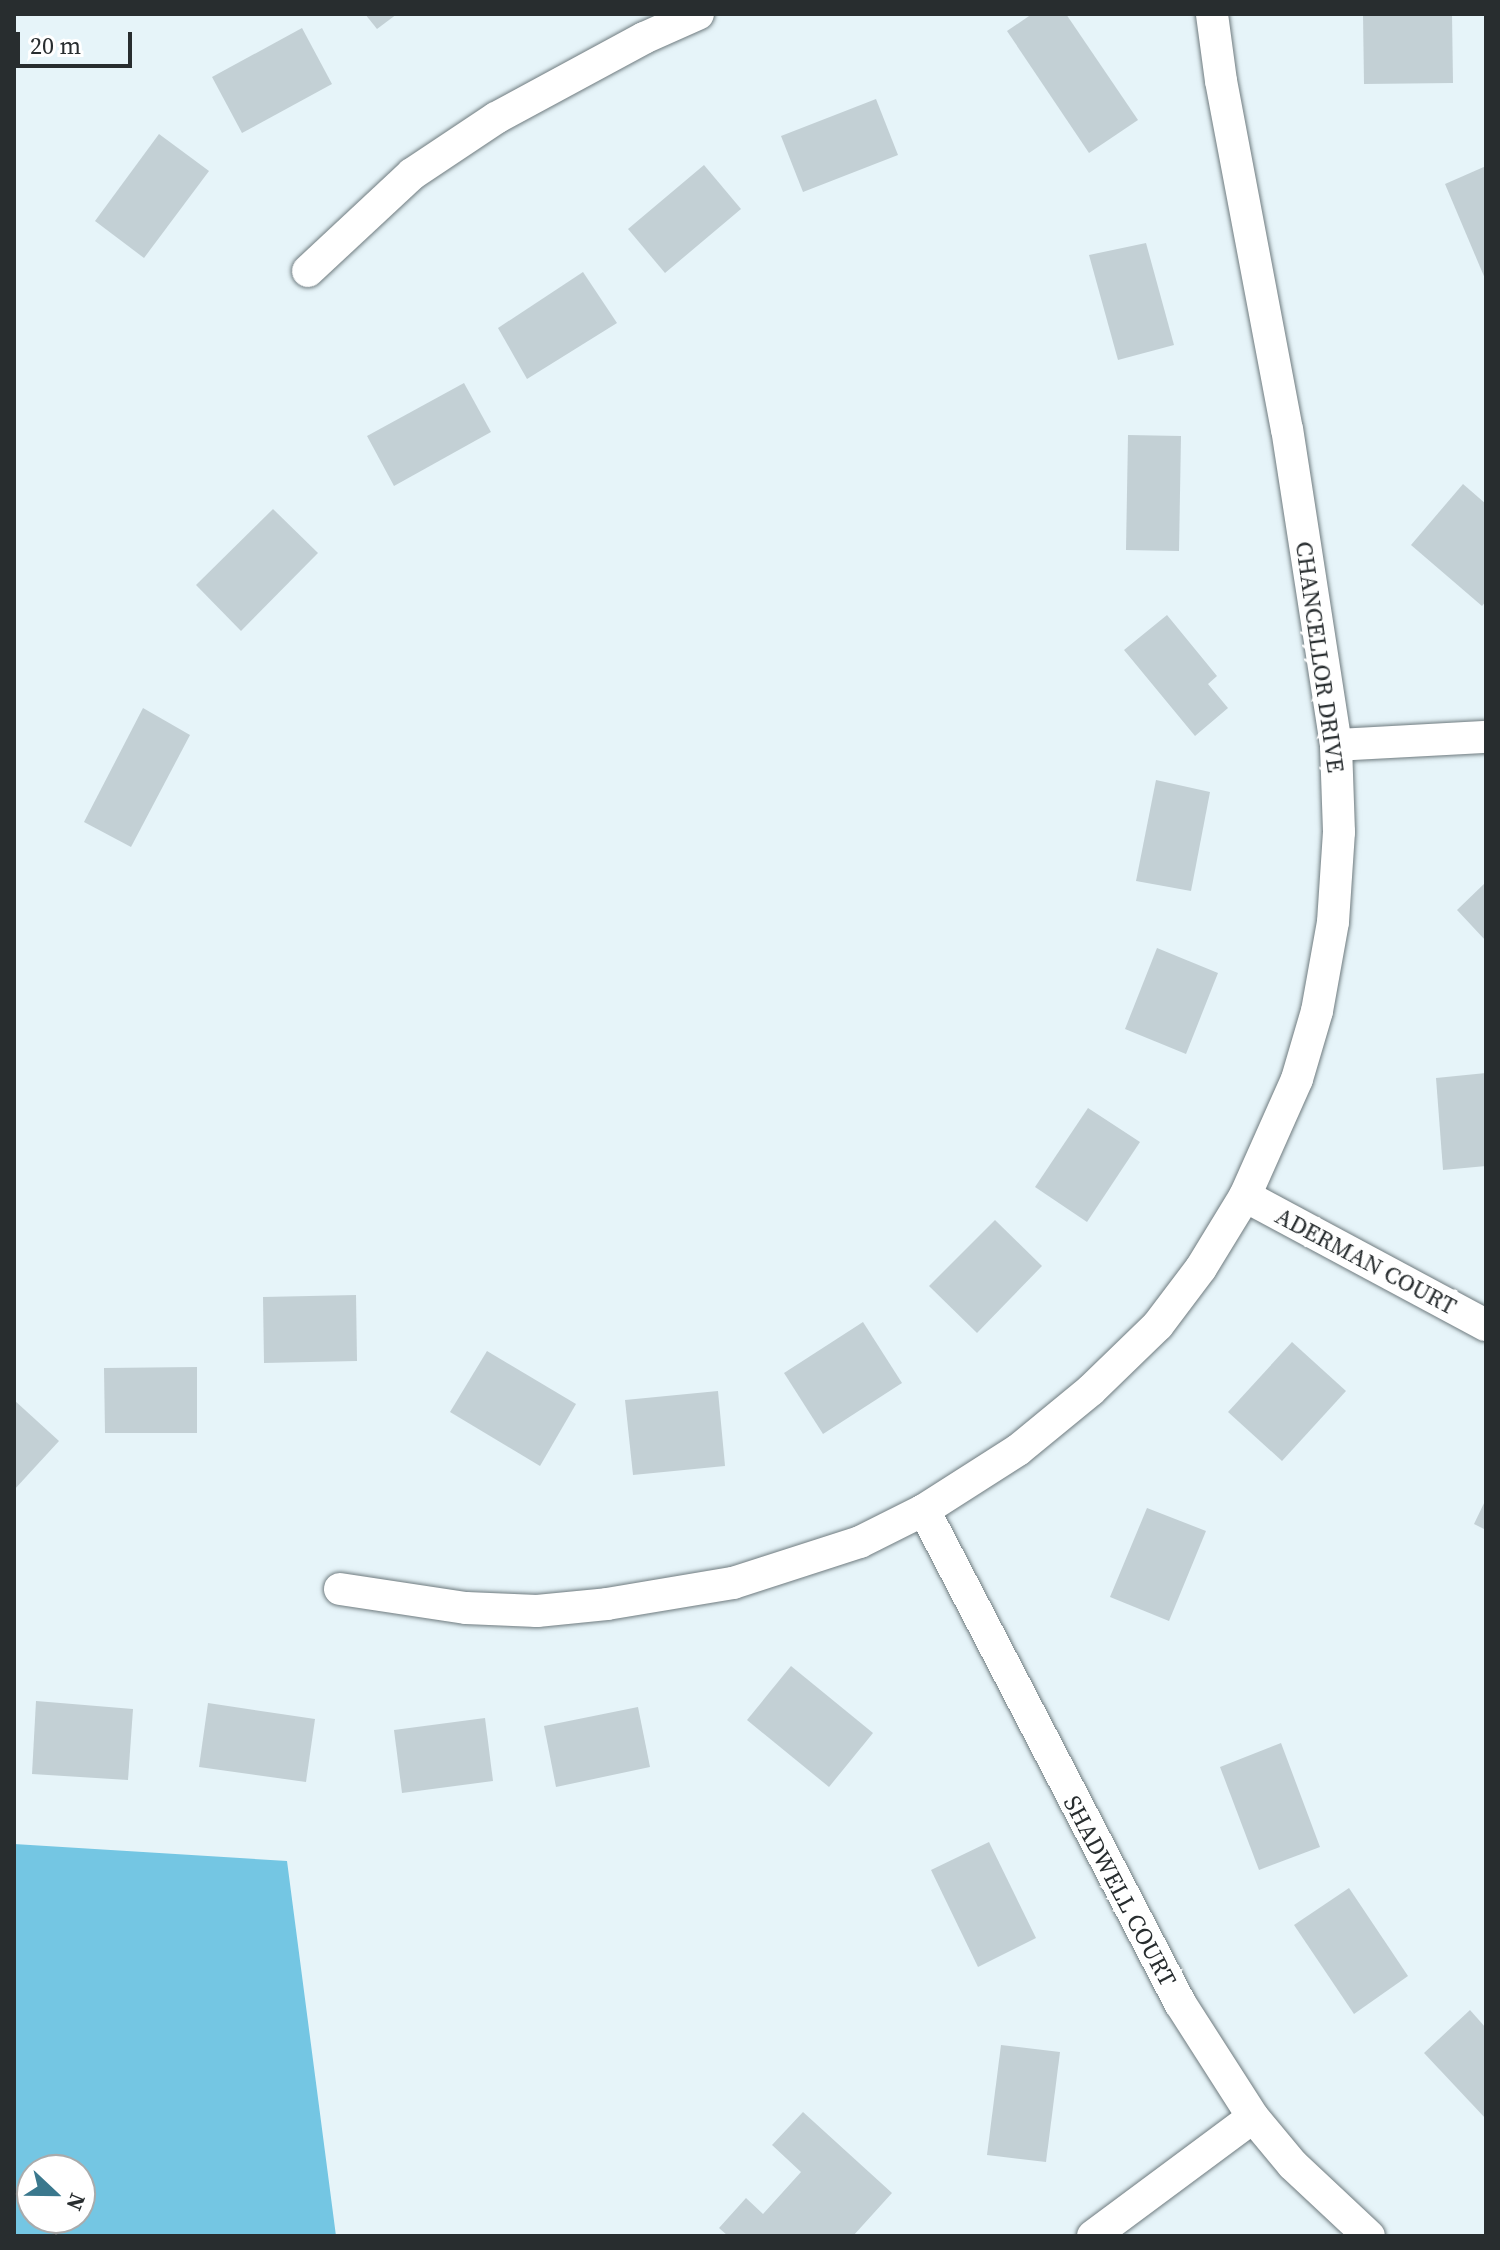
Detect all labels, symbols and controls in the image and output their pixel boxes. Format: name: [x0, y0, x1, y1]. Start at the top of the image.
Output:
scale bar: [20, 16, 136, 66]
text: 20 m: [30, 29, 81, 62]
street label: CHANCELLOR DRIVE: [1290, 539, 1350, 775]
street label: ADERMAN COURT: [1271, 1201, 1461, 1321]
street label: SHADWELL COURT: [1058, 1791, 1182, 1991]
north arrow: [16, 2154, 96, 2234]
text: N: [59, 2189, 93, 2215]

